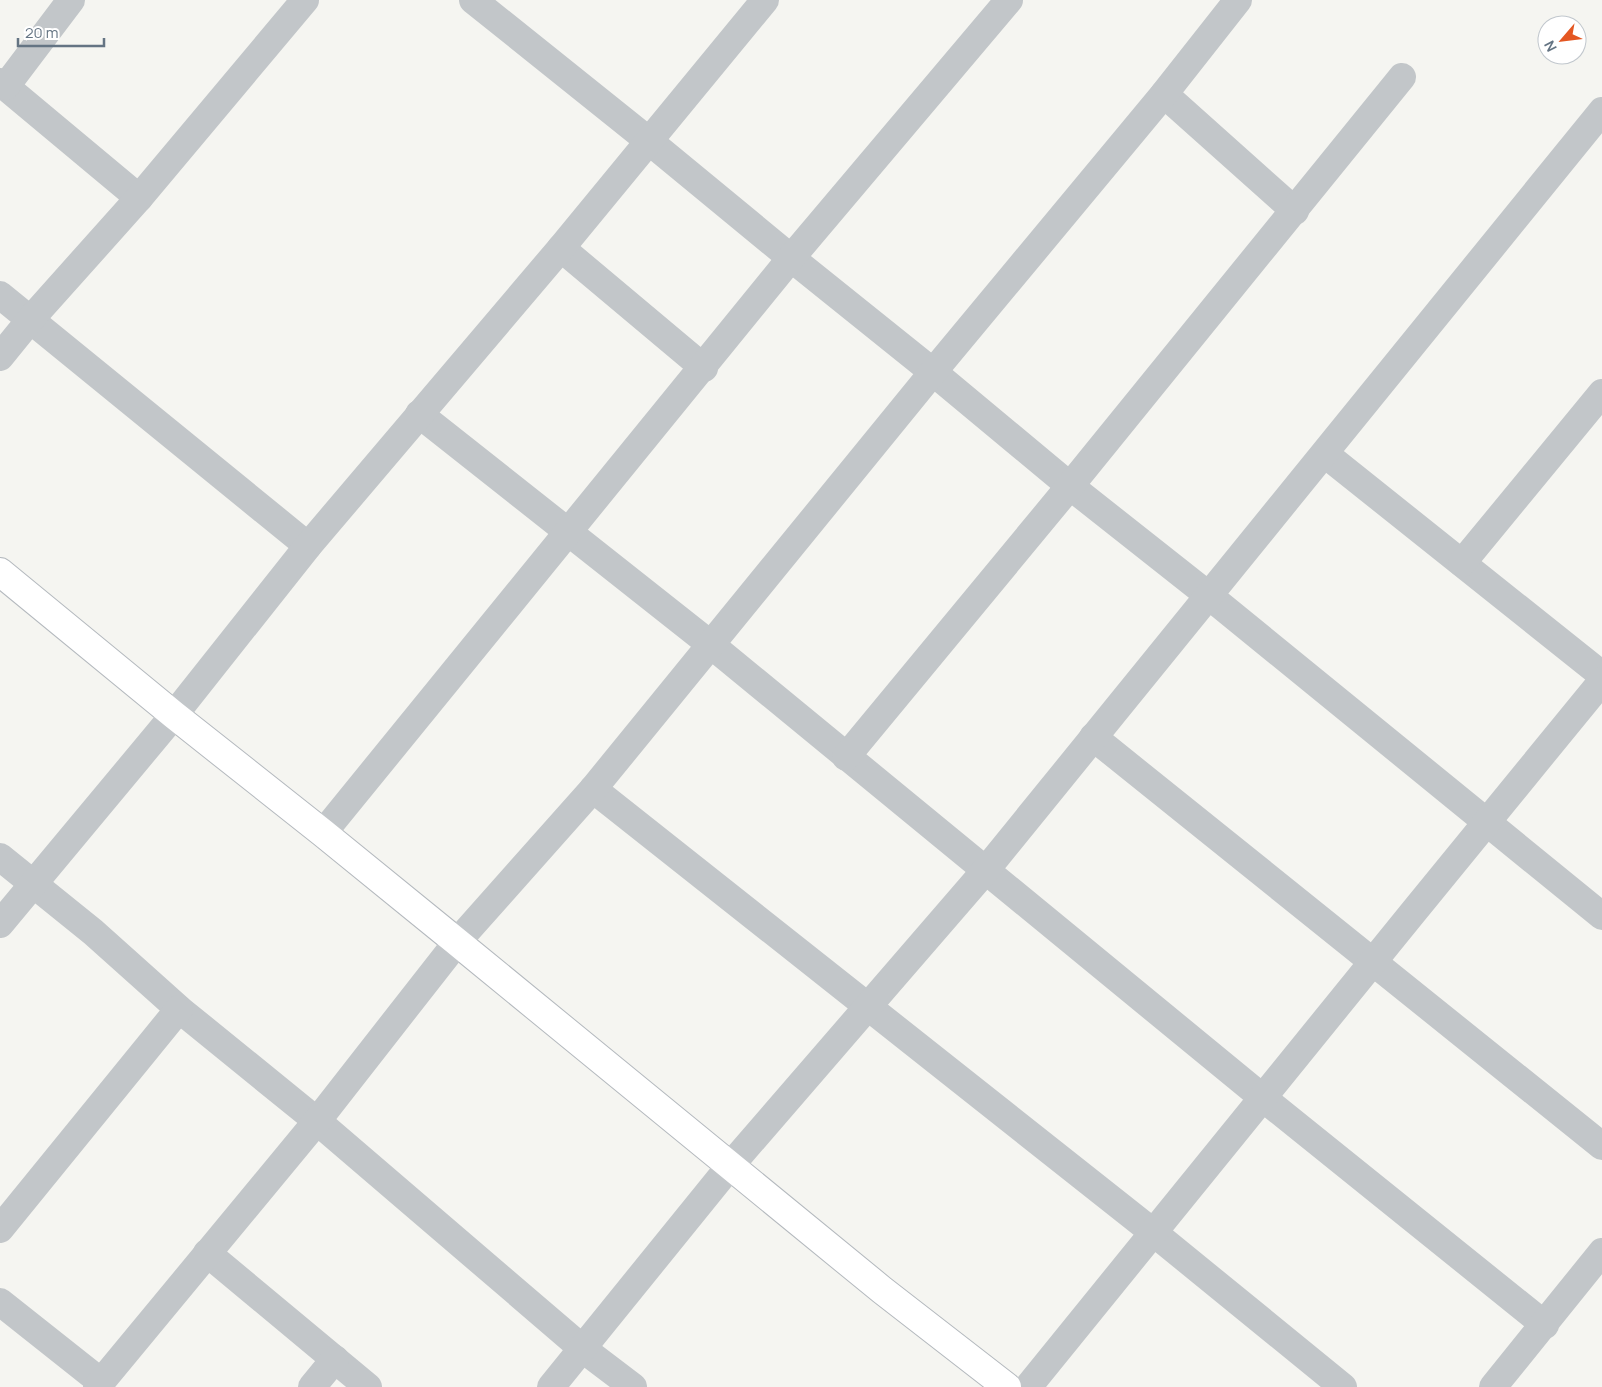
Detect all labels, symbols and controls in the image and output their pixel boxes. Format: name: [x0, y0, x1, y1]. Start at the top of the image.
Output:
scale bar: [18, 15, 104, 47]
north arrow: [1537, 15, 1587, 65]
text: 20 m: [25, 22, 58, 43]
text: N: [1539, 37, 1561, 55]

